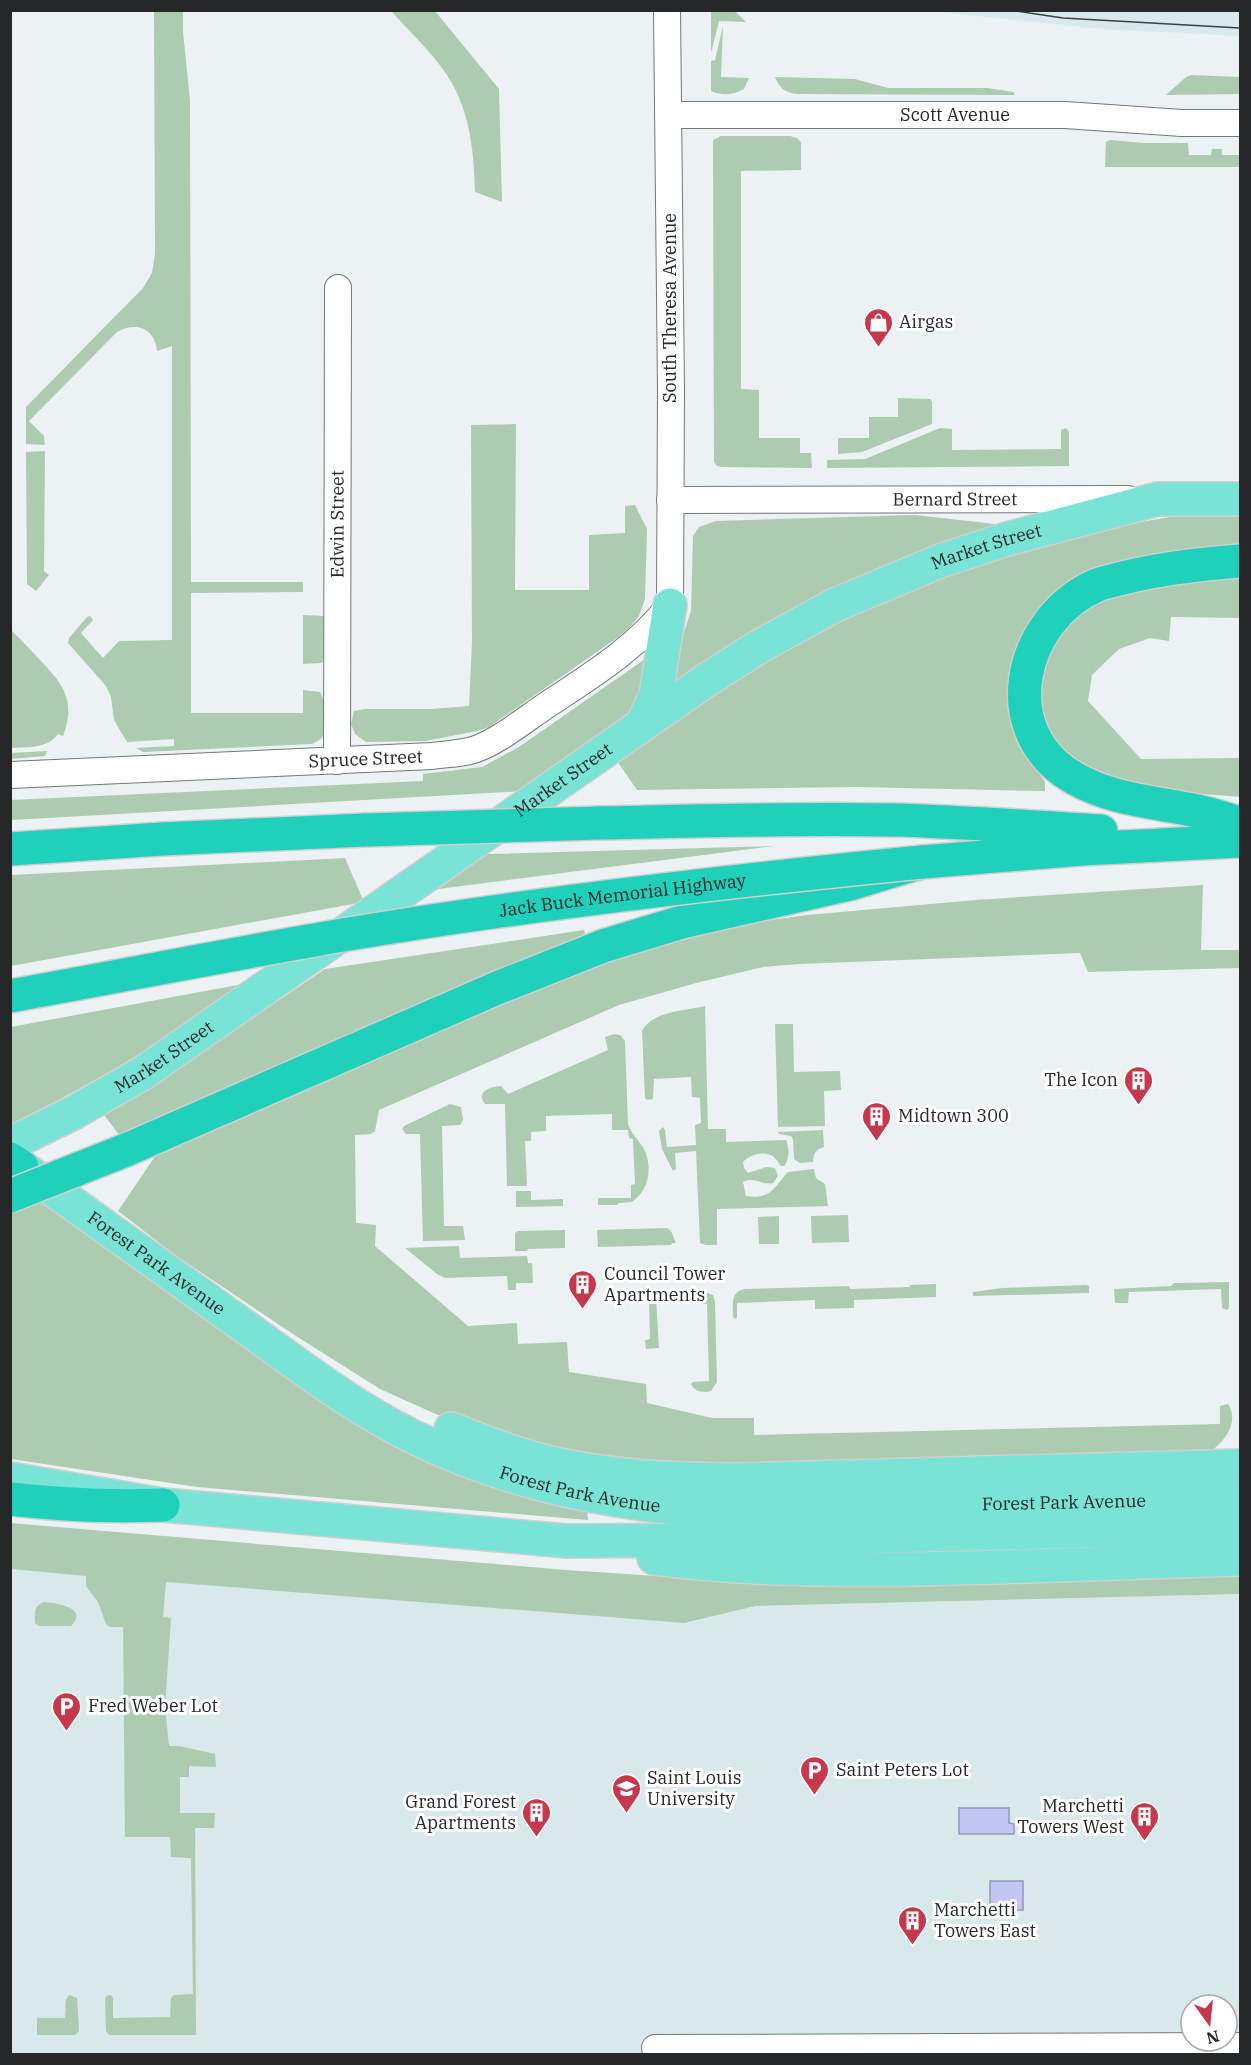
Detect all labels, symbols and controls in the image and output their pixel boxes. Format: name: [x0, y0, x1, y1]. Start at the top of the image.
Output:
street label: Scott Avenue: [900, 103, 1010, 126]
street label: South Theresa Avenue: [658, 213, 681, 403]
shop icon: Airgas: [862, 306, 894, 348]
place label: Airgas: [899, 310, 953, 333]
street label: Edwin Street: [325, 470, 349, 578]
street label: Bernard Street: [893, 487, 1017, 511]
street label: Market Street: [927, 518, 1044, 575]
street label: Market Street: [509, 737, 616, 822]
street label: Spruce Street: [308, 744, 423, 773]
street label: Jack Buck Memorial Highway: [498, 868, 748, 922]
street label: Market Street: [110, 1015, 218, 1098]
building icon: The Icon: [1123, 1064, 1155, 1106]
place label: The Icon: [1044, 1068, 1118, 1091]
building icon: Midtown 300: [861, 1100, 893, 1142]
place label: Midtown 300: [898, 1104, 1009, 1127]
street label: Forest Park Avenue: [83, 1206, 230, 1320]
place label: Council Tower Apartments: [604, 1262, 725, 1306]
building icon: Council Tower Apartments: [567, 1268, 599, 1310]
street label: Forest Park Avenue: [497, 1460, 662, 1517]
street label: Forest Park Avenue: [982, 1489, 1146, 1515]
parking icon: Fred Weber Lot: [51, 1690, 83, 1732]
place label: Fred Weber Lot: [88, 1694, 218, 1717]
parking icon: Saint Peters Lot: [799, 1754, 831, 1796]
place label: Saint Peters Lot: [836, 1758, 969, 1781]
place label: Saint Louis University: [647, 1766, 742, 1810]
school or university icon: Saint Louis University: [610, 1772, 642, 1814]
place label: Grand Forest Apartments: [405, 1790, 516, 1834]
place label: Marchetti Towers West: [1017, 1794, 1124, 1838]
building icon: Grand Forest Apartments: [521, 1796, 553, 1838]
building icon: Marchetti Towers West: [1129, 1800, 1161, 1842]
place label: Marchetti Towers East: [934, 1898, 1036, 1942]
building icon: Marchetti Towers East: [897, 1904, 929, 1946]
north arrow: [1179, 1993, 1239, 2053]
text: N: [1204, 2026, 1222, 2049]

